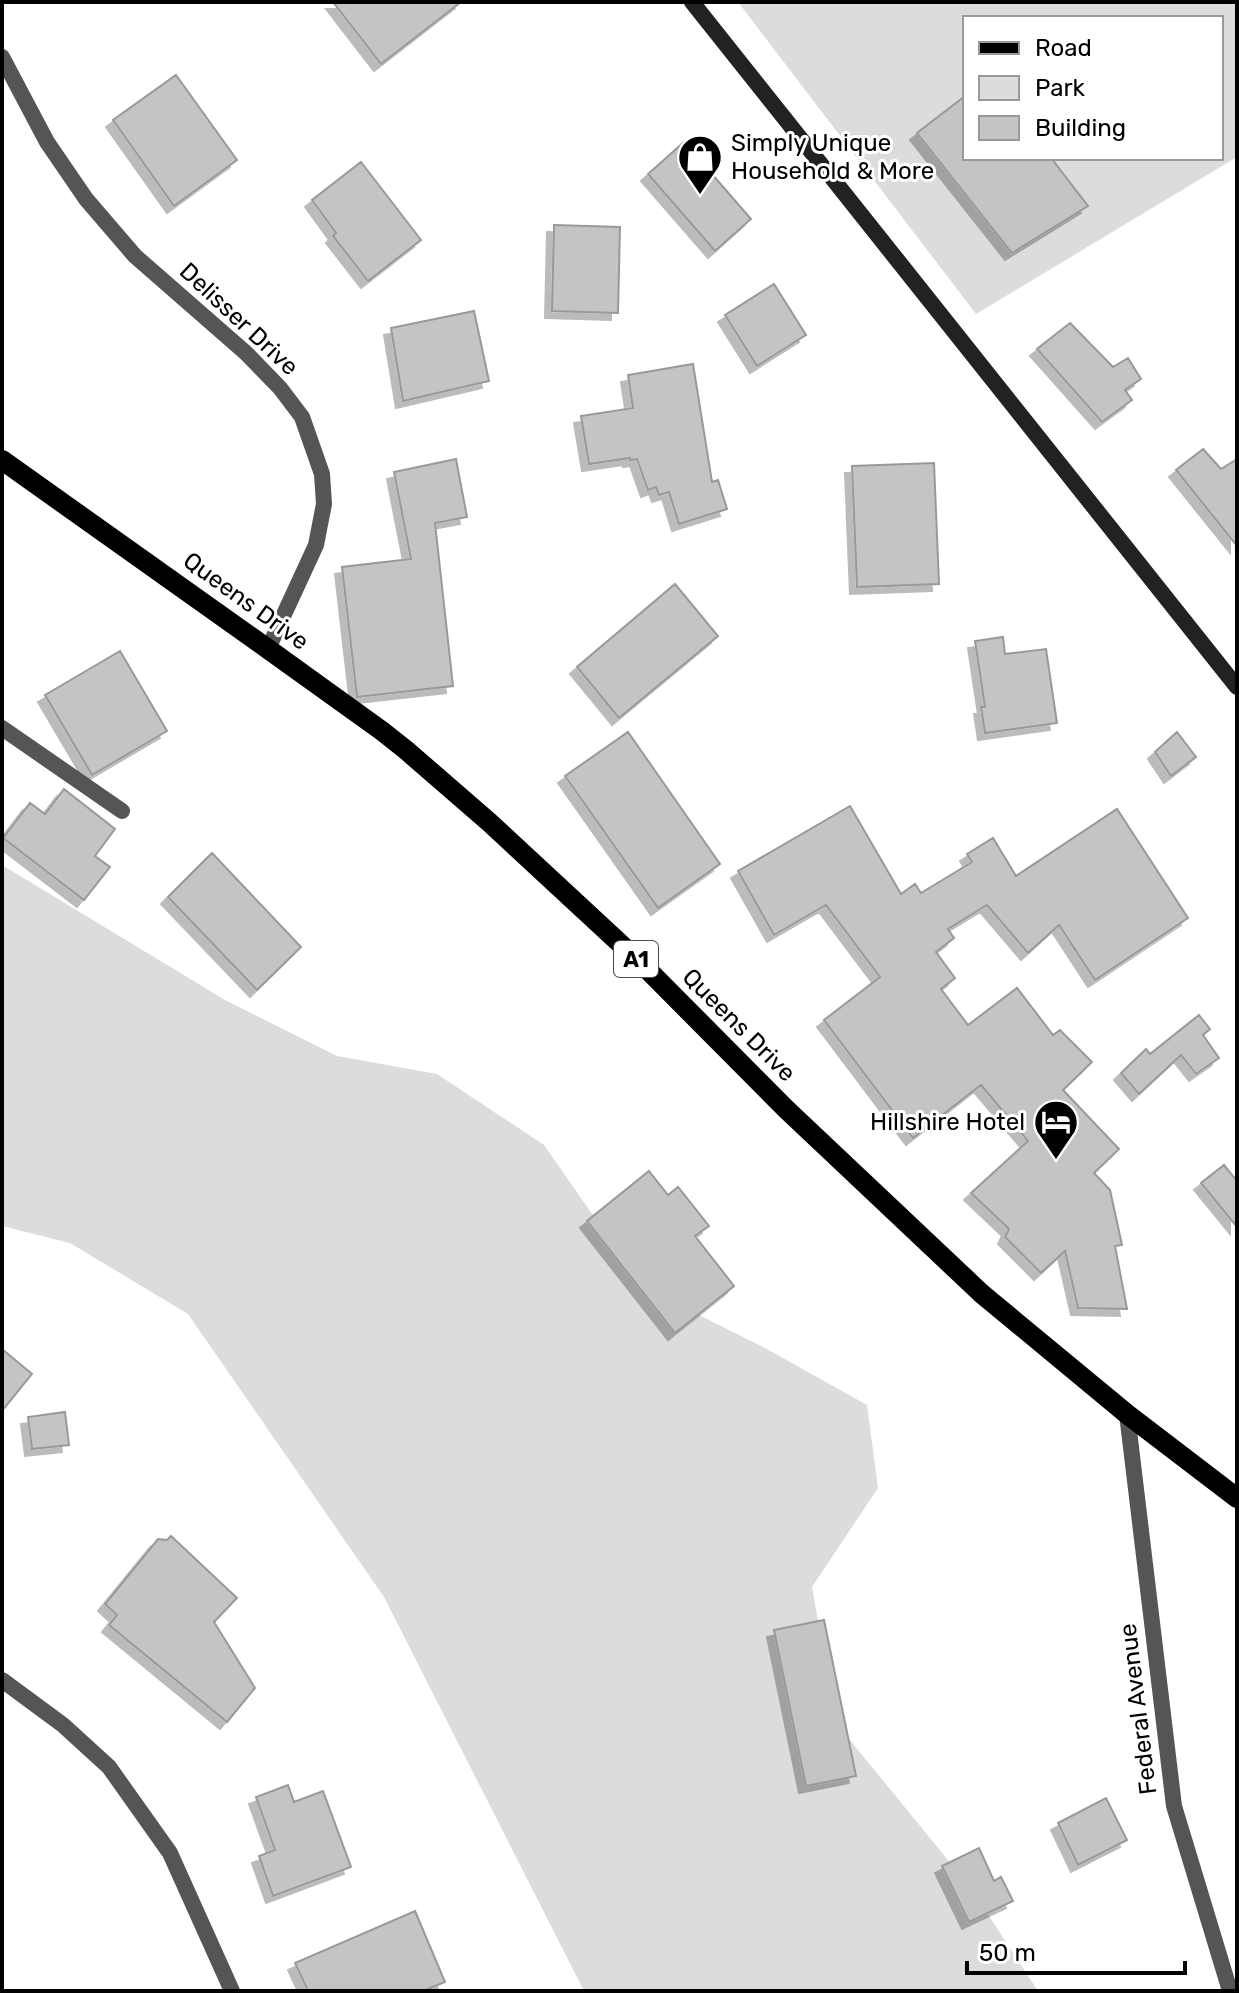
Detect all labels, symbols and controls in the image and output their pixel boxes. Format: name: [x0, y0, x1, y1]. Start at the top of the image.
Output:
legend: [963, 16, 1223, 160]
text: Road: [1035, 34, 1092, 62]
text: Park: [1035, 74, 1086, 102]
text: Building: [1035, 114, 1126, 142]
place label: Simply Unique Household & More: [731, 129, 934, 185]
shop icon: Simply Unique Household & More: [676, 133, 724, 196]
street label: Delisser Drive: [174, 257, 304, 381]
street label: Queens Drive: [178, 546, 314, 656]
road number: A1: [614, 941, 658, 977]
street label: Queens Drive: [677, 963, 801, 1087]
hotel icon: Hillshire Hotel: [1032, 1098, 1080, 1161]
place label: Hillshire Hotel: [870, 1108, 1025, 1136]
street label: Federal Avenue: [1114, 1622, 1162, 1796]
scale bar: [967, 1925, 1185, 1975]
text: 50 m: [979, 1939, 1036, 1967]

